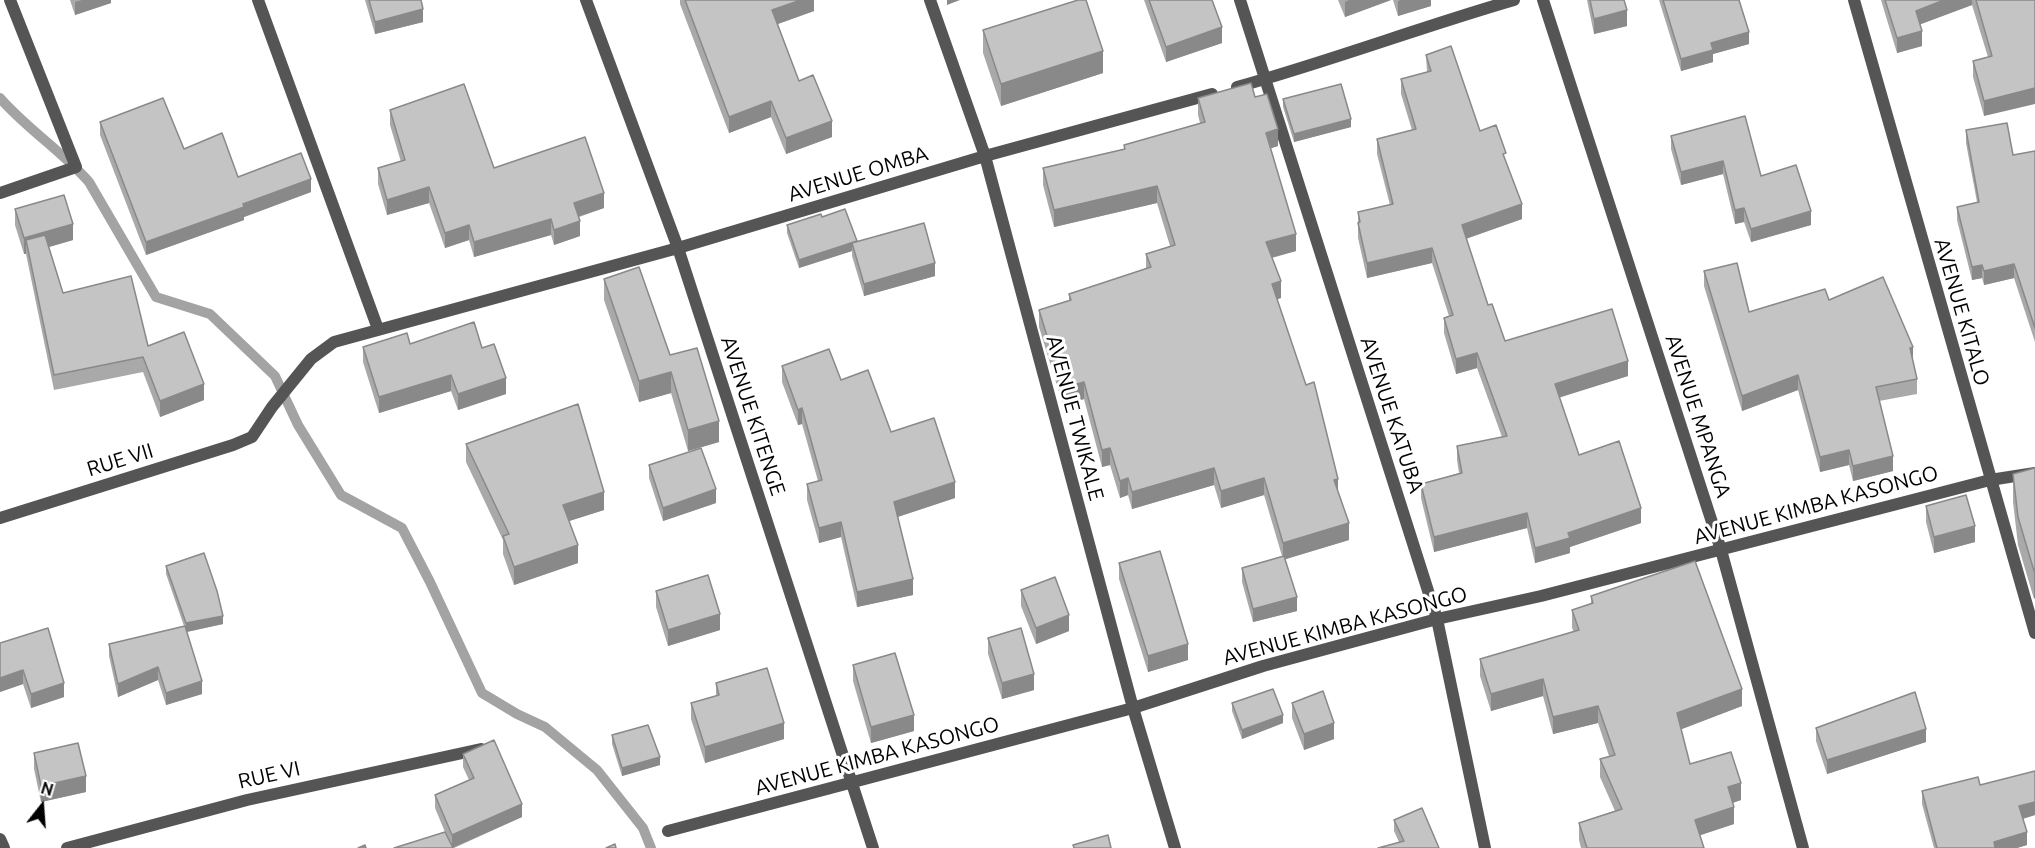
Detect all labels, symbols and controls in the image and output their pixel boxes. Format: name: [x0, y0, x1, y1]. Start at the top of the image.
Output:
street label: AVENUE OMBA: [785, 141, 931, 207]
street label: AVENUE KITALO: [1929, 235, 1995, 389]
street label: AVENUE MPANGA: [1660, 331, 1736, 501]
street label: AVENUE KITENGE: [715, 333, 791, 499]
street label: AVENUE TWIKALE: [1041, 333, 1109, 503]
street label: AVENUE KATUBA: [1355, 334, 1429, 496]
street label: RUE VII: [84, 438, 156, 482]
street label: AVENUE KIMBA KASONGO: [1691, 460, 1941, 550]
street label: AVENUE KIMBA KASONGO: [1220, 581, 1470, 671]
street label: AVENUE KIMBA KASONGO: [752, 711, 1002, 801]
street label: RUE VI: [236, 756, 302, 794]
north arrow: [12, 776, 72, 836]
text: N: [39, 778, 56, 799]

